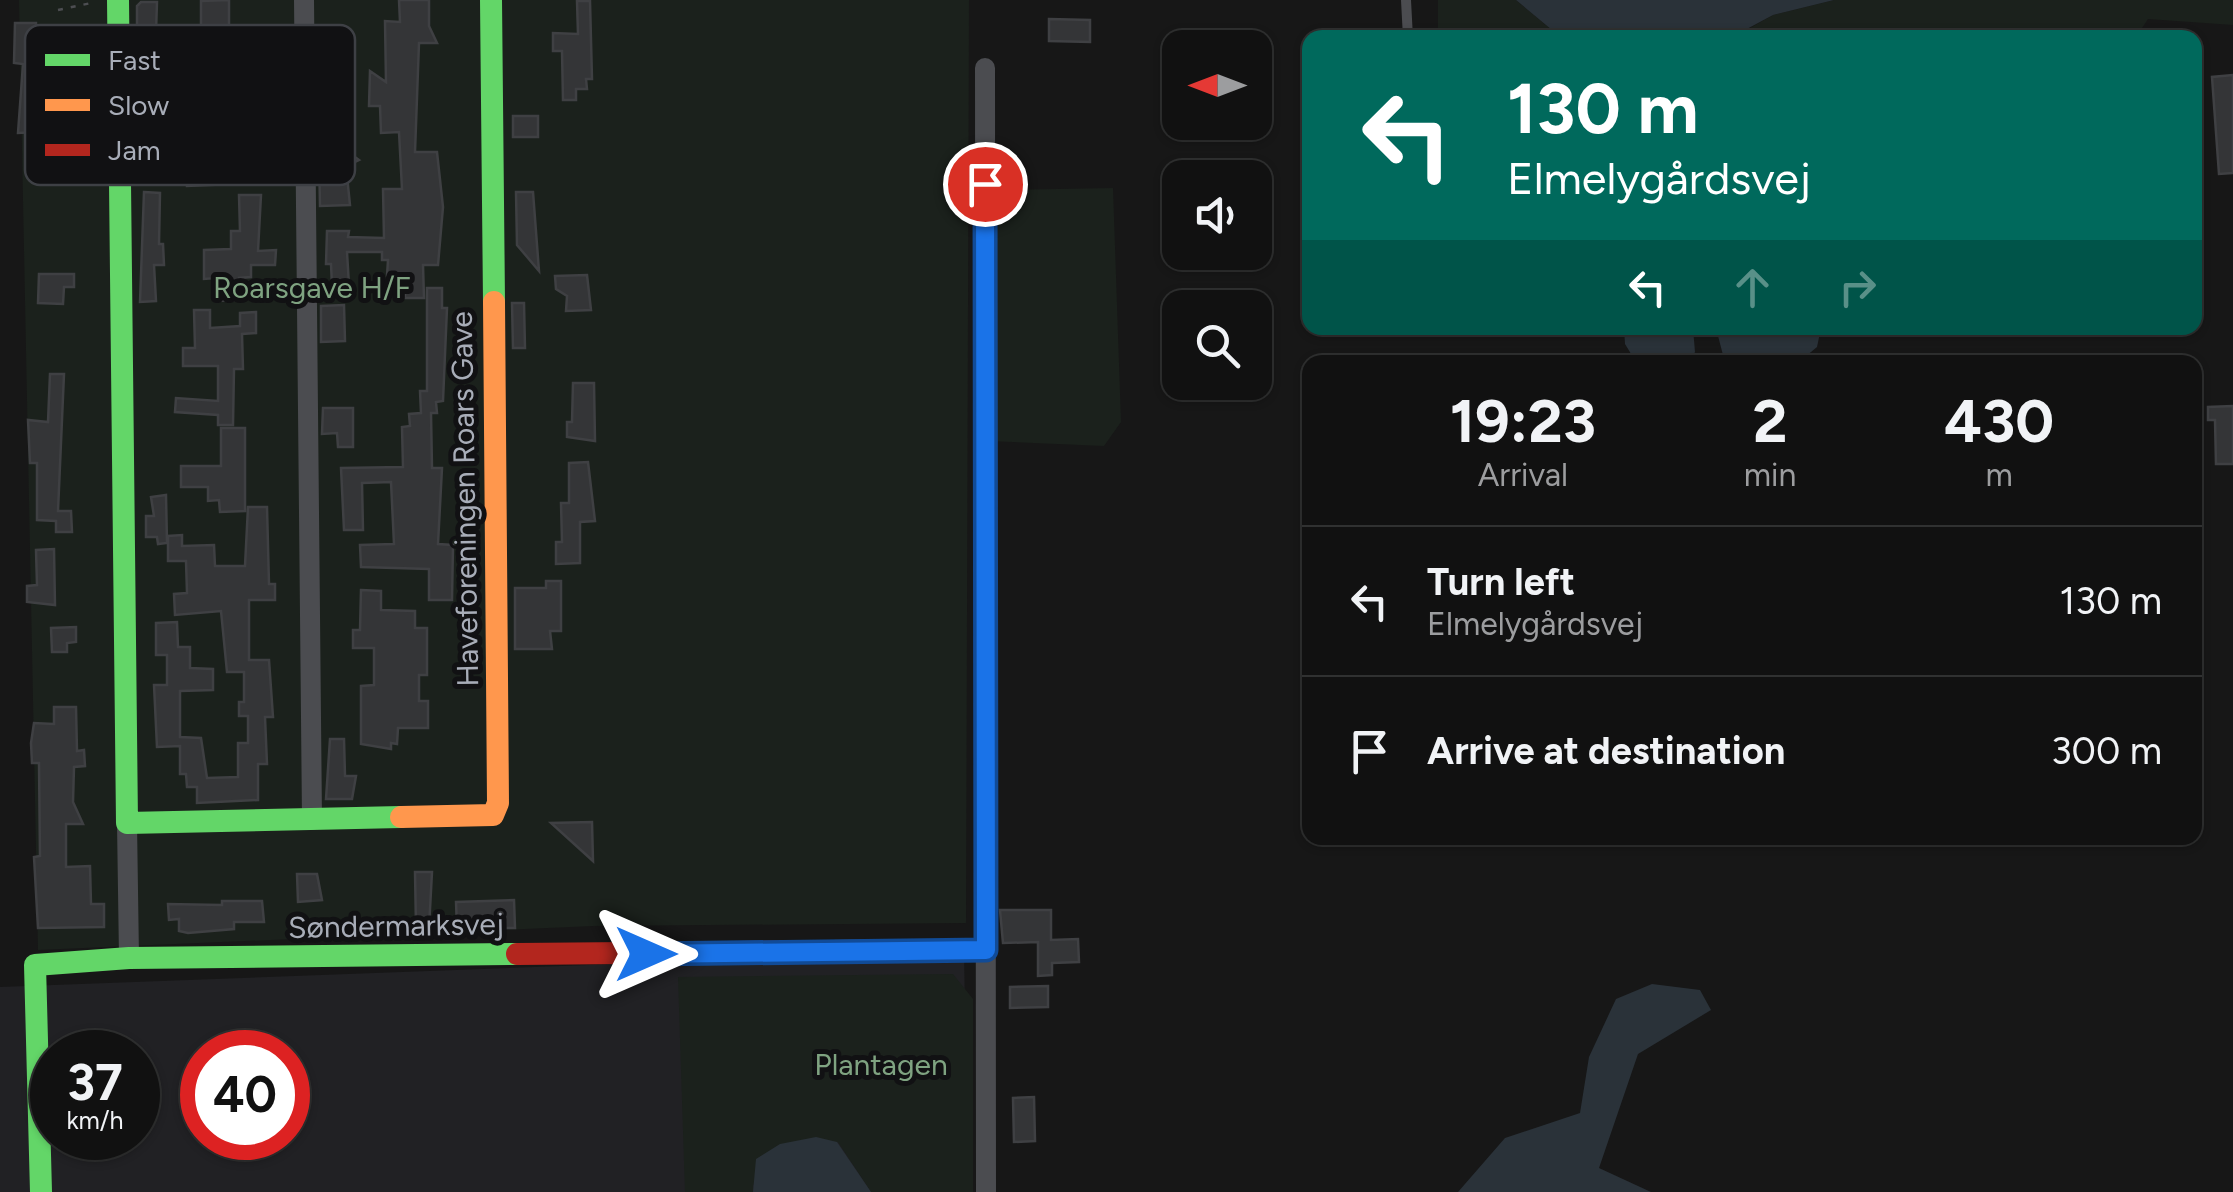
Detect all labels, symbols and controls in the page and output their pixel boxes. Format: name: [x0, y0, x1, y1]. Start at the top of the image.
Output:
legend: [25, 25, 355, 185]
north arrow: [1162, 30, 1272, 140]
map controls: [1162, 30, 1272, 400]
text: Fast: [108, 43, 161, 77]
text: 130 m: [1507, 66, 1699, 151]
icon: left: [1342, 70, 1472, 200]
text: Slow: [108, 88, 169, 122]
text: Jam: [108, 133, 161, 167]
pin: [943, 142, 1028, 227]
text: Elmelygårdsvej: [1507, 151, 1811, 205]
icon: arrive: [958, 157, 1013, 212]
button: sound: [1162, 160, 1272, 270]
icon: left: [1620, 260, 1675, 315]
icon: ahead: [1725, 260, 1780, 315]
icon: right: [1830, 260, 1885, 315]
park label: Roarsgave H/F: [213, 269, 411, 306]
button: search: [1162, 290, 1272, 400]
street label: Haveforeningen Roars Gave: [443, 311, 486, 687]
text: 19:23: [1450, 385, 1596, 457]
text: 2: [1753, 385, 1787, 457]
text: 430: [1944, 385, 2054, 457]
text: Arrival: [1478, 456, 1568, 494]
text: min: [1744, 456, 1796, 494]
text: m: [1986, 456, 2013, 494]
text: Turn left: [1427, 559, 1575, 605]
icon: left: [1342, 574, 1397, 629]
text: 130 m: [2060, 578, 2162, 624]
text: Elmelygårdsvej: [1427, 605, 1643, 643]
icon: arrive: [1342, 724, 1397, 779]
text: Arrive at destination: [1427, 728, 1785, 774]
text: 300 m: [2051, 728, 2162, 774]
position arrow: [594, 902, 698, 1006]
street label: Søndermarksvej: [288, 905, 504, 946]
speed limit sign: 40: [180, 1030, 310, 1160]
park label: Plantagen: [814, 1046, 948, 1083]
text: 37: [67, 1052, 123, 1113]
text: km/h: [66, 1105, 124, 1135]

